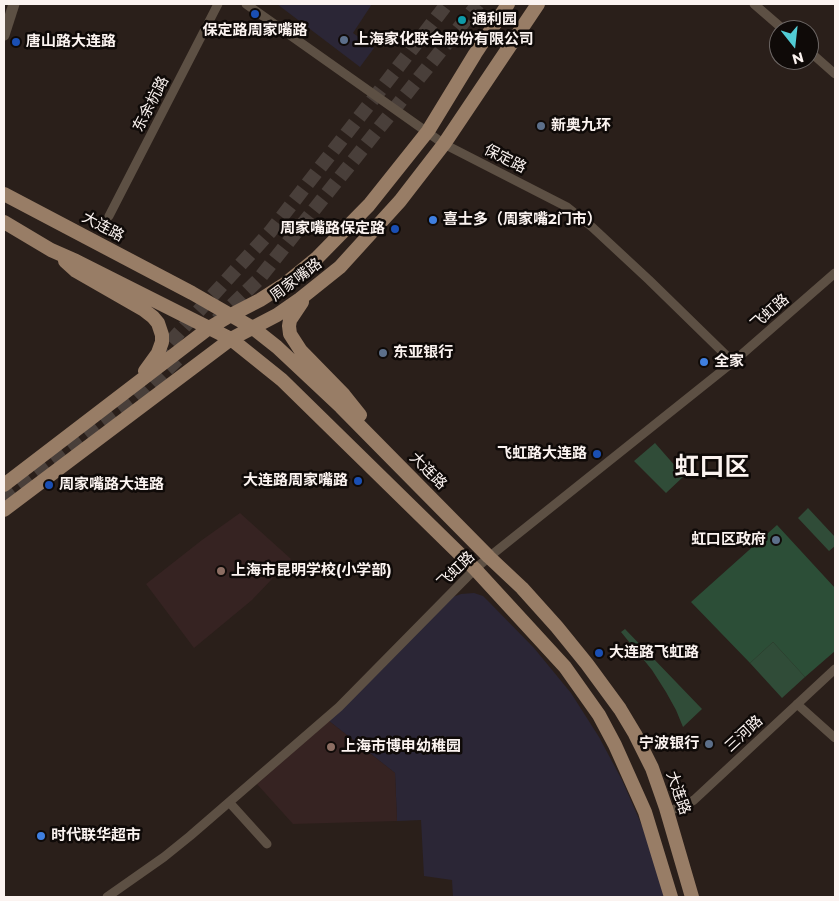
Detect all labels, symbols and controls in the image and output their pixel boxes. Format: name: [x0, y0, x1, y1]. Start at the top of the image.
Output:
marker: 保定路周家嘴路: [249, 8, 261, 20]
place label: 通利园: [472, 11, 517, 29]
marker: 通利园: [456, 14, 468, 26]
north arrow: [769, 20, 819, 70]
place label: 保定路周家嘴路: [203, 22, 307, 40]
place label: 上海家化联合股份有限公司: [354, 31, 534, 49]
place label: 唐山路大连路: [26, 33, 116, 51]
marker: 上海家化联合股份有限公司: [338, 34, 350, 46]
marker: 唐山路大连路: [10, 36, 22, 48]
text: N: [790, 48, 806, 69]
street label: 东余杭路: [129, 73, 173, 135]
place label: 新奥九环: [551, 117, 611, 135]
marker: 新奥九环: [535, 120, 547, 132]
street label: 保定路: [481, 141, 529, 177]
street label: 大连路: [79, 208, 127, 246]
place label: 喜士多（周家嘴2门市）: [443, 211, 602, 229]
marker: 喜士多（周家嘴2门市）: [427, 214, 439, 226]
place label: 周家嘴路保定路: [280, 220, 385, 238]
marker: 周家嘴路保定路: [389, 223, 401, 235]
street label: 周家嘴路: [267, 255, 325, 305]
street label: 飞虹路: [747, 290, 793, 334]
place label: 东亚银行: [393, 344, 453, 362]
marker: 东亚银行: [377, 347, 389, 359]
place label: 全家: [714, 353, 744, 371]
marker: 全家: [698, 356, 710, 368]
place label: 飞虹路大连路: [497, 445, 587, 463]
marker: 飞虹路大连路: [591, 448, 603, 460]
street label: 大连路: [406, 449, 450, 493]
district label: 虹口区: [675, 453, 749, 483]
place label: 大连路周家嘴路: [243, 472, 348, 490]
marker: 大连路周家嘴路: [352, 475, 364, 487]
place label: 周家嘴路大连路: [59, 476, 164, 494]
marker: 周家嘴路大连路: [43, 479, 55, 491]
place label: 虹口区政府: [691, 531, 766, 549]
marker: 虹口区政府: [770, 534, 782, 546]
street label: 飞虹路: [434, 548, 478, 592]
place label: 上海市昆明学校(小学部): [231, 562, 392, 580]
marker: 上海市昆明学校(小学部): [215, 565, 227, 577]
place label: 大连路飞虹路: [609, 644, 699, 662]
marker: 大连路飞虹路: [593, 647, 605, 659]
street label: 三河路: [721, 712, 767, 756]
place label: 宁波银行: [639, 735, 699, 753]
place label: 上海市博申幼稚园: [341, 738, 461, 756]
marker: 宁波银行: [703, 738, 715, 750]
marker: 上海市博申幼稚园: [325, 741, 337, 753]
street label: 大连路: [662, 769, 694, 817]
place label: 时代联华超市: [51, 827, 141, 845]
marker: 时代联华超市: [35, 830, 47, 842]

